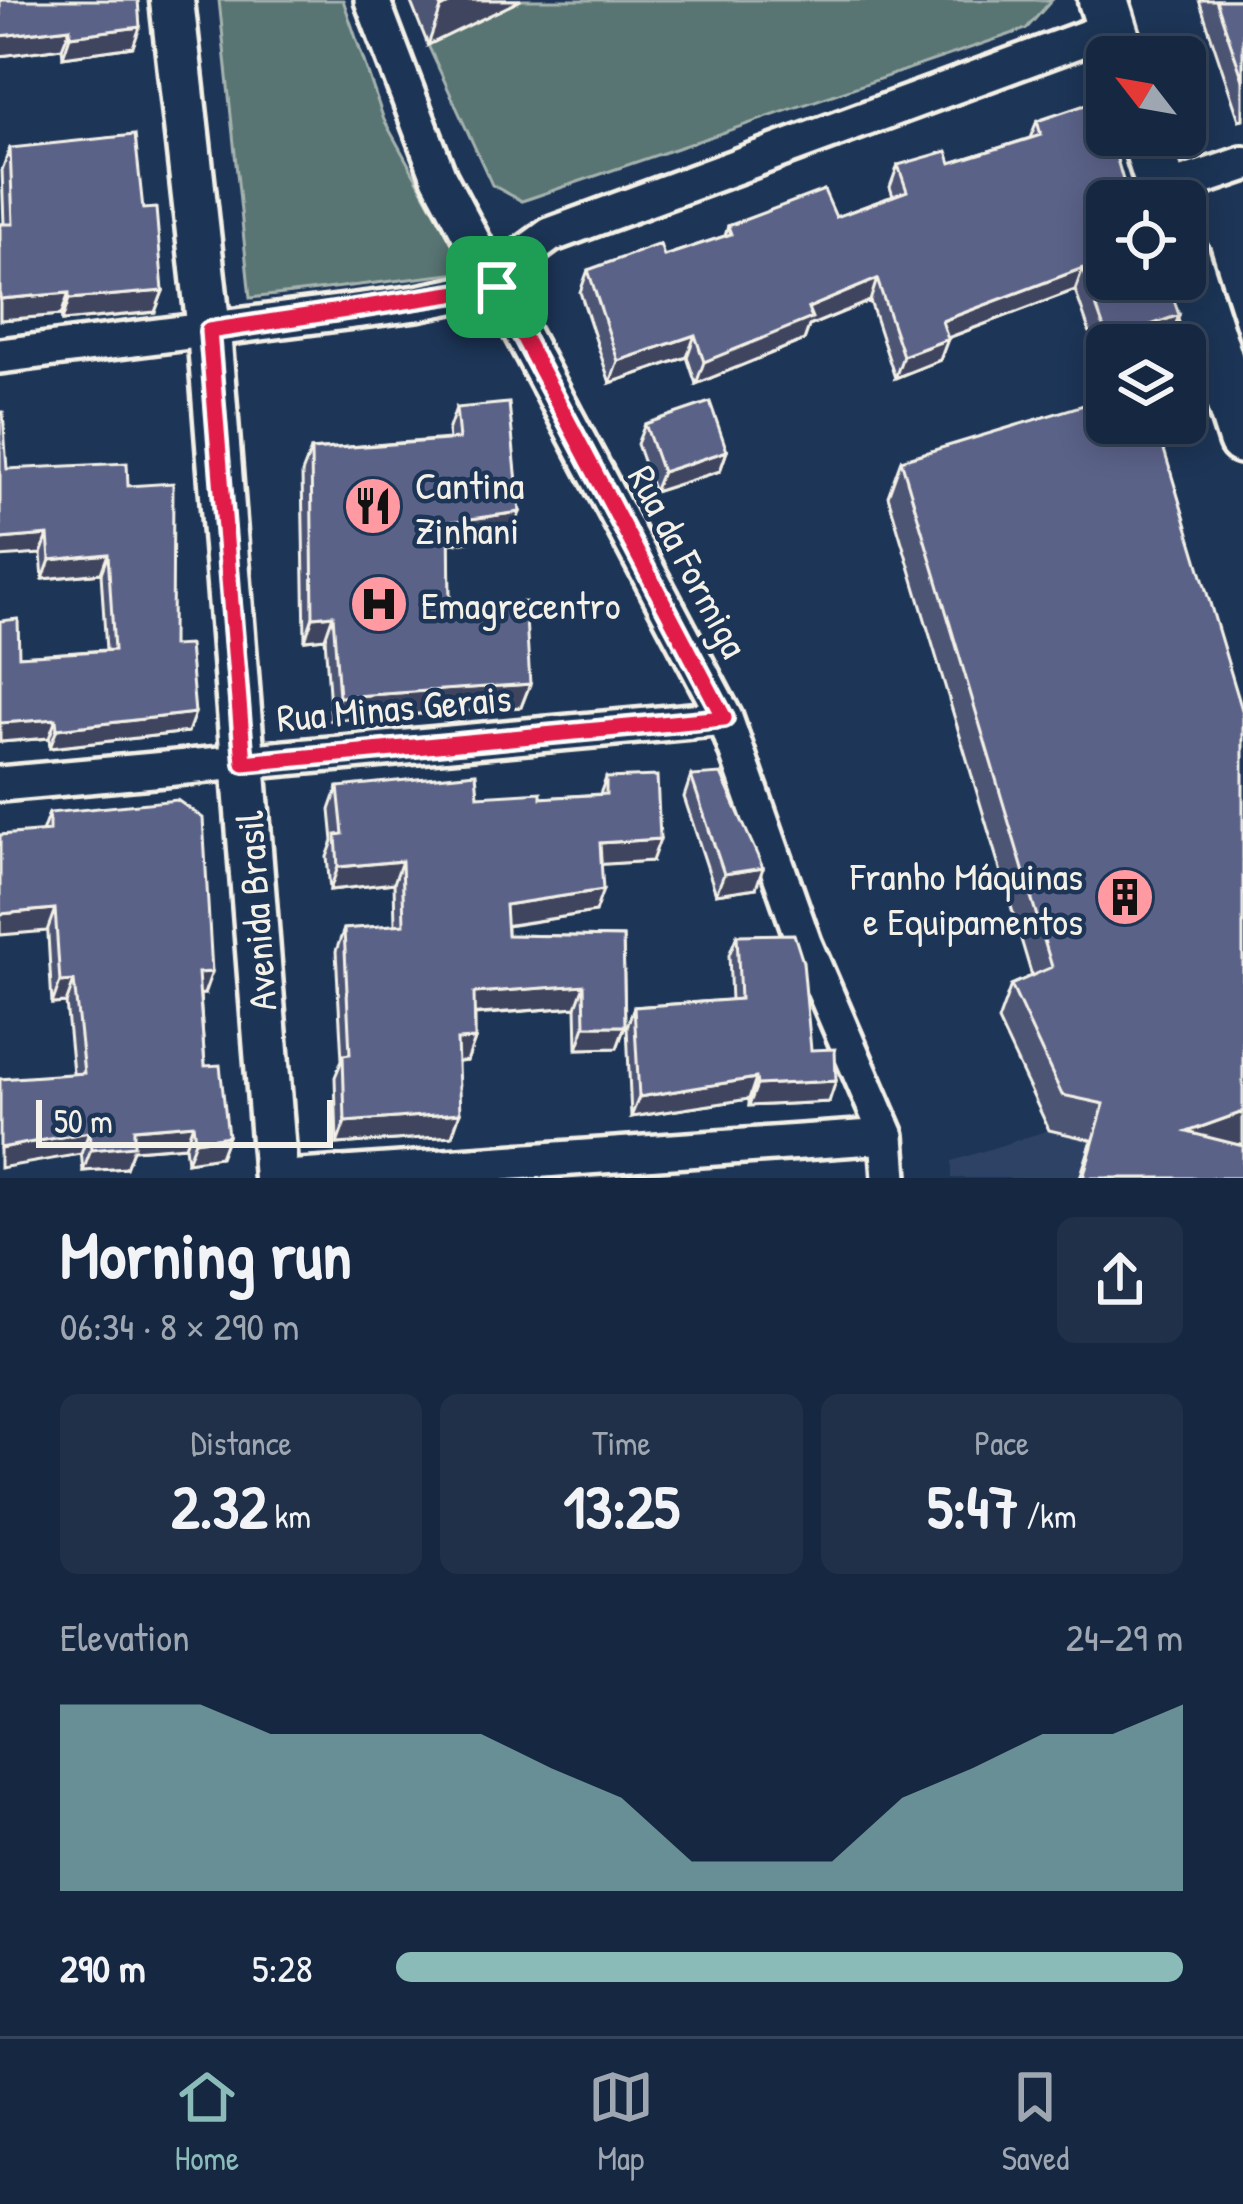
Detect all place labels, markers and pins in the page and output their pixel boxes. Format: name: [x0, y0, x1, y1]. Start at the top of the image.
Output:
pin: [446, 236, 548, 338]
place label: Cantina Zinhani: [415, 458, 524, 556]
restaurant icon: Cantina Zinhani: [342, 475, 404, 537]
hospital icon: Emagrecentro: [348, 573, 410, 635]
place label: Emagrecentro: [421, 578, 620, 631]
place label: Franho Máquinas e Equipamentos: [850, 849, 1083, 947]
building icon: Franho Máquinas e Equipamentos: [1094, 866, 1156, 928]

